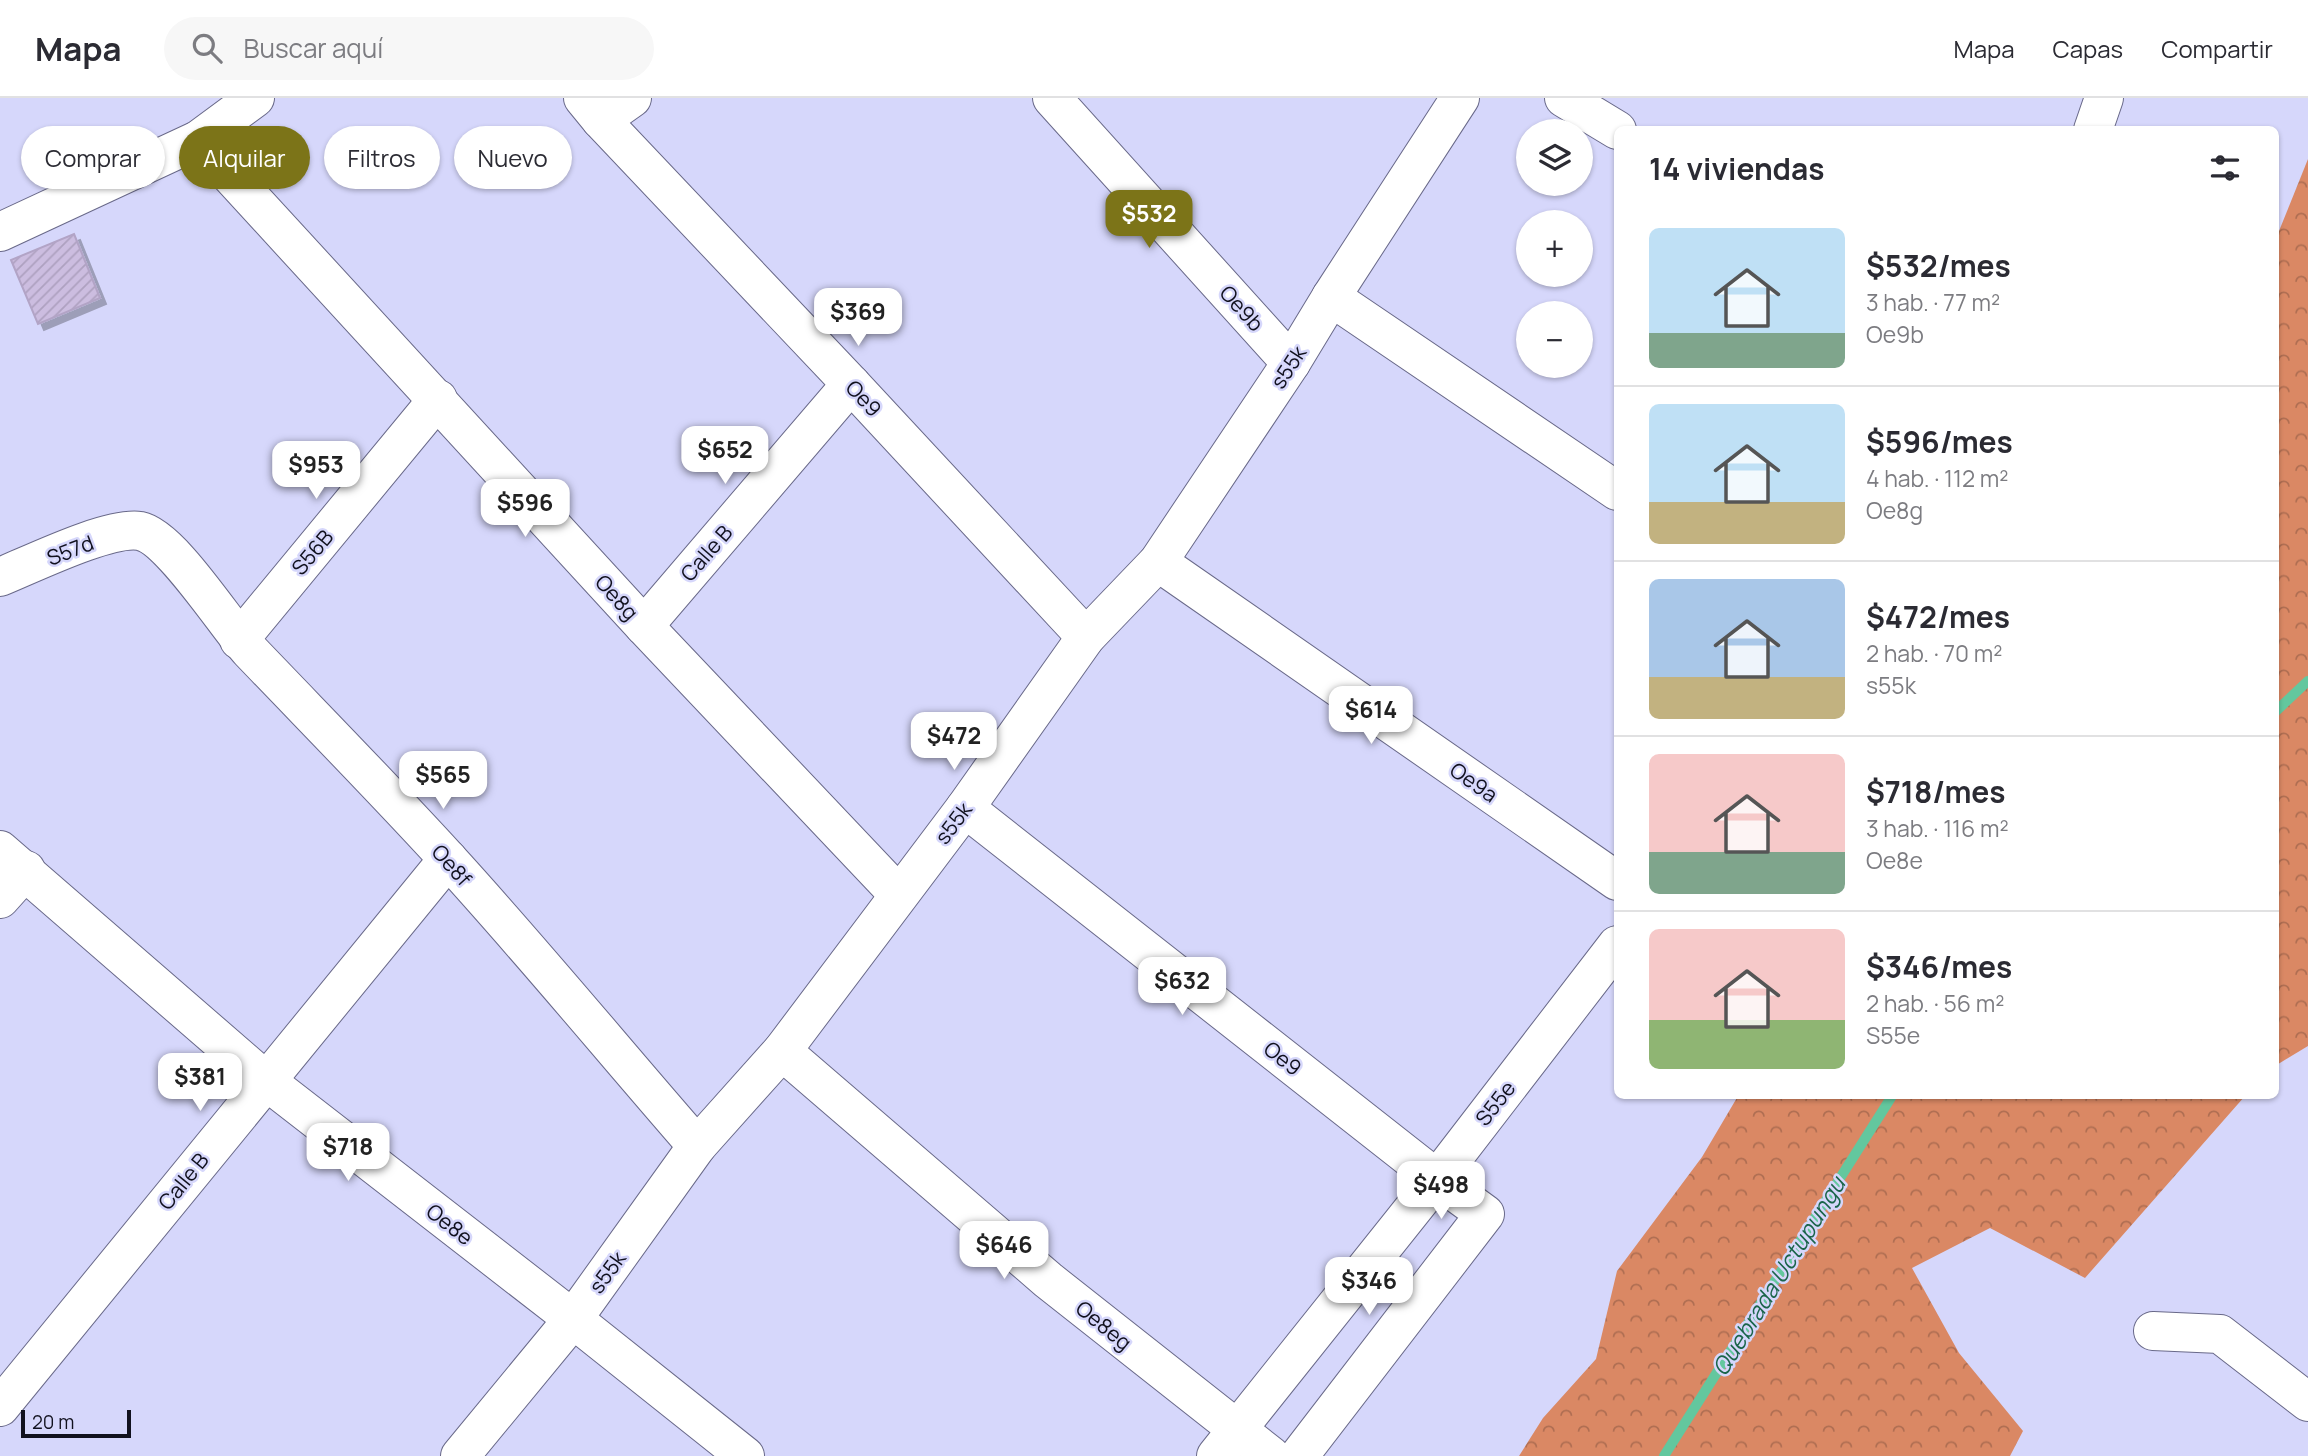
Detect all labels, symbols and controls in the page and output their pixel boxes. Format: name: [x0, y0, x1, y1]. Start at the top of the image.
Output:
search box: [164, 17, 654, 80]
text: Mapa: [35, 26, 122, 71]
icon: search: [188, 29, 226, 67]
text: Buscar aquí: [244, 30, 383, 66]
text: Mapa: [1954, 32, 2015, 65]
text: Capas: [2053, 32, 2123, 65]
text: Compartir: [2161, 32, 2273, 65]
map controls: [1516, 119, 1593, 378]
button: layers: [1516, 119, 1593, 196]
chip: Comprar: [21, 126, 165, 189]
chip: Alquilar: [179, 126, 310, 189]
chip: Filtros: [324, 126, 440, 189]
chip: Nuevo: [454, 126, 572, 189]
text: 14 viviendas: [1649, 148, 1825, 189]
icon: filters: [2206, 149, 2244, 187]
pin: $532: [1108, 190, 1190, 250]
text: $532: [1122, 197, 1177, 229]
button: +: [1516, 210, 1593, 287]
text: $532/mes: [1866, 245, 2011, 286]
icon: home: [1705, 256, 1789, 340]
street label: Oe9b: [1214, 279, 1270, 337]
text: 3 hab. · 77 m²: [1866, 286, 2000, 318]
pin: $369: [817, 288, 899, 348]
text: $369: [830, 295, 886, 327]
button: −: [1516, 301, 1593, 378]
text: Oe9b: [1866, 318, 1924, 350]
street label: s55k: [1264, 340, 1313, 394]
street label: Oe9: [840, 374, 888, 422]
text: $596/mes: [1866, 421, 2013, 462]
pin: $652: [684, 426, 766, 486]
icon: home: [1705, 432, 1789, 516]
text: $652: [697, 433, 753, 465]
pin: $953: [275, 442, 357, 501]
text: $953: [288, 448, 344, 480]
text: 4 hab. · 112 m²: [1866, 462, 2008, 494]
pin: $596: [484, 480, 566, 539]
text: $596: [497, 486, 553, 518]
text: Oe8g: [1866, 494, 1923, 526]
street label: Calle B: [674, 519, 738, 587]
street label: S56B: [285, 523, 339, 581]
street label: S57d: [43, 528, 97, 572]
street label: Oe8g: [589, 568, 645, 626]
text: $472/mes: [1866, 596, 2010, 637]
icon: home: [1705, 607, 1789, 691]
text: 2 hab. · 70 m²: [1866, 637, 2002, 669]
text: s55k: [1866, 669, 1916, 701]
pin: $614: [1330, 686, 1412, 746]
text: $614: [1345, 693, 1397, 725]
pin: $472: [913, 712, 995, 772]
text: $472: [927, 719, 981, 751]
pin: $565: [402, 752, 484, 811]
street label: Oe9a: [1445, 756, 1503, 808]
text: $565: [415, 758, 471, 790]
text: $718/mes: [1866, 771, 2005, 812]
icon: home: [1705, 782, 1789, 866]
street label: s55k: [928, 796, 978, 850]
text: 3 hab. · 116 m²: [1866, 812, 2009, 844]
street label: Oe8f: [426, 838, 479, 892]
text: Oe8e: [1866, 844, 1923, 876]
text: $346/mes: [1866, 946, 2012, 987]
icon: home: [1705, 957, 1789, 1041]
pin: $632: [1141, 958, 1223, 1017]
text: $632: [1154, 964, 1210, 996]
text: 2 hab. · 56 m²: [1866, 987, 2004, 1019]
text: S55e: [1866, 1019, 1920, 1051]
street label: Oe9: [1258, 1035, 1308, 1081]
pin: $381: [159, 1054, 241, 1113]
text: $381: [174, 1060, 226, 1092]
street label: S55e: [1469, 1075, 1521, 1131]
pin: $718: [307, 1124, 389, 1183]
text: $718: [323, 1130, 373, 1162]
street label: Calle B: [151, 1147, 215, 1215]
pin: $498: [1400, 1162, 1482, 1221]
text: $498: [1413, 1168, 1469, 1200]
water label: Quebrada Uctupungu: [1704, 1168, 1853, 1382]
street label: Oe8e: [421, 1197, 479, 1251]
pin: $646: [963, 1222, 1045, 1281]
text: $646: [975, 1228, 1033, 1260]
street label: s55k: [582, 1245, 632, 1299]
pin: $346: [1328, 1258, 1410, 1317]
text: $346: [1341, 1264, 1397, 1296]
street label: Oe8eg: [1070, 1294, 1138, 1356]
scale bar: [21, 1407, 131, 1439]
text: 20 m: [32, 1409, 74, 1435]

